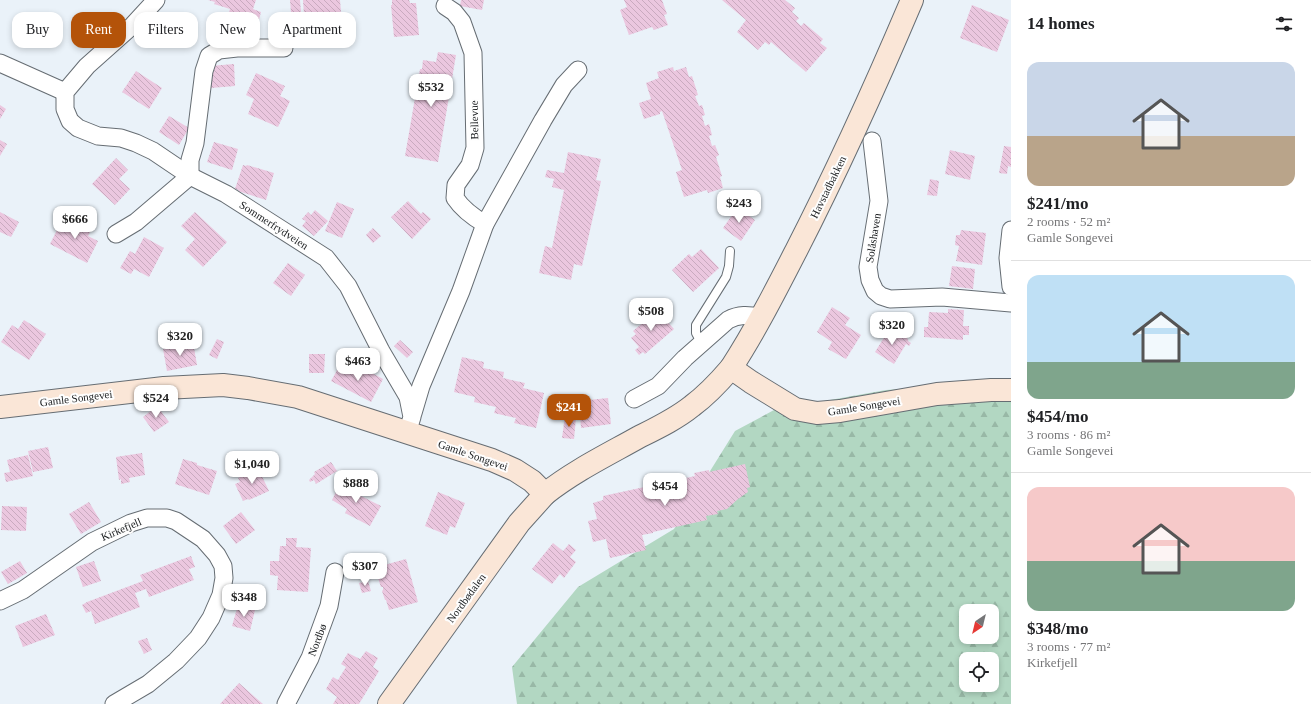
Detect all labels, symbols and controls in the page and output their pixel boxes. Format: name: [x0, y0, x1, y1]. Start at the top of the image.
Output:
chip: Buy: [12, 12, 63, 48]
chip: Rent: [71, 12, 126, 48]
chip: Filters: [134, 12, 198, 48]
chip: New: [206, 12, 260, 48]
chip: Apartment: [268, 12, 356, 48]
icon: filters: [1273, 13, 1295, 35]
text: 14 homes: [1027, 14, 1095, 33]
pin: $532: [407, 74, 455, 108]
text: $532: [418, 79, 444, 94]
icon: home: [1125, 88, 1197, 160]
street label: Bellevue: [468, 100, 480, 140]
street label: Havstadbakken: [808, 153, 848, 220]
pin: $243: [715, 190, 763, 224]
text: $241/mo: [1027, 194, 1088, 213]
text: $243: [726, 195, 752, 210]
street label: Sommerfrydveien: [237, 198, 311, 252]
pin: $666: [51, 206, 99, 240]
text: $666: [62, 211, 88, 226]
street label: Solåshaven: [863, 212, 883, 264]
text: 2 rooms · 52 m²: [1027, 214, 1110, 229]
text: Gamle Songevei: [1027, 230, 1113, 245]
pin: $508: [627, 298, 675, 332]
icon: home: [1125, 301, 1197, 373]
text: $508: [638, 303, 664, 318]
pin: $320: [868, 312, 916, 346]
text: $320: [879, 317, 905, 332]
pin: $320: [156, 323, 204, 357]
text: $320: [167, 328, 193, 343]
pin: $463: [334, 348, 382, 382]
text: $463: [345, 353, 371, 368]
pin: $524: [132, 385, 180, 419]
street label: Gamle Songevei: [39, 388, 113, 408]
text: $524: [143, 390, 169, 405]
pin: $241: [545, 394, 593, 428]
street label: Gamle Songevei: [827, 394, 901, 418]
text: $241: [556, 399, 582, 414]
text: $454/mo: [1027, 407, 1088, 426]
text: 3 rooms · 86 m²: [1027, 427, 1110, 442]
street label: Gamle Songevei: [437, 437, 509, 473]
text: Gamle Songevei: [1027, 443, 1113, 458]
pin: $1,040: [219, 451, 285, 485]
text: $1,040: [234, 456, 270, 471]
pin: $888: [332, 470, 380, 504]
pin: $454: [641, 473, 689, 507]
text: $888: [343, 475, 369, 490]
text: $454: [652, 478, 678, 493]
icon: home: [1125, 513, 1197, 585]
street label: Kirkefjell: [99, 515, 143, 543]
pin: $307: [341, 553, 389, 587]
text: $307: [352, 558, 378, 573]
street label: Nordbødalen: [444, 571, 488, 625]
pin: $348: [220, 584, 268, 618]
text: $348: [231, 589, 257, 604]
north arrow: [959, 604, 999, 644]
map controls: [959, 604, 999, 692]
text: $348/mo: [1027, 619, 1088, 638]
street label: Nordbø: [305, 622, 329, 658]
text: 3 rooms · 77 m²: [1027, 639, 1110, 654]
button: locate: [959, 652, 999, 692]
text: Kirkefjell: [1027, 655, 1078, 670]

